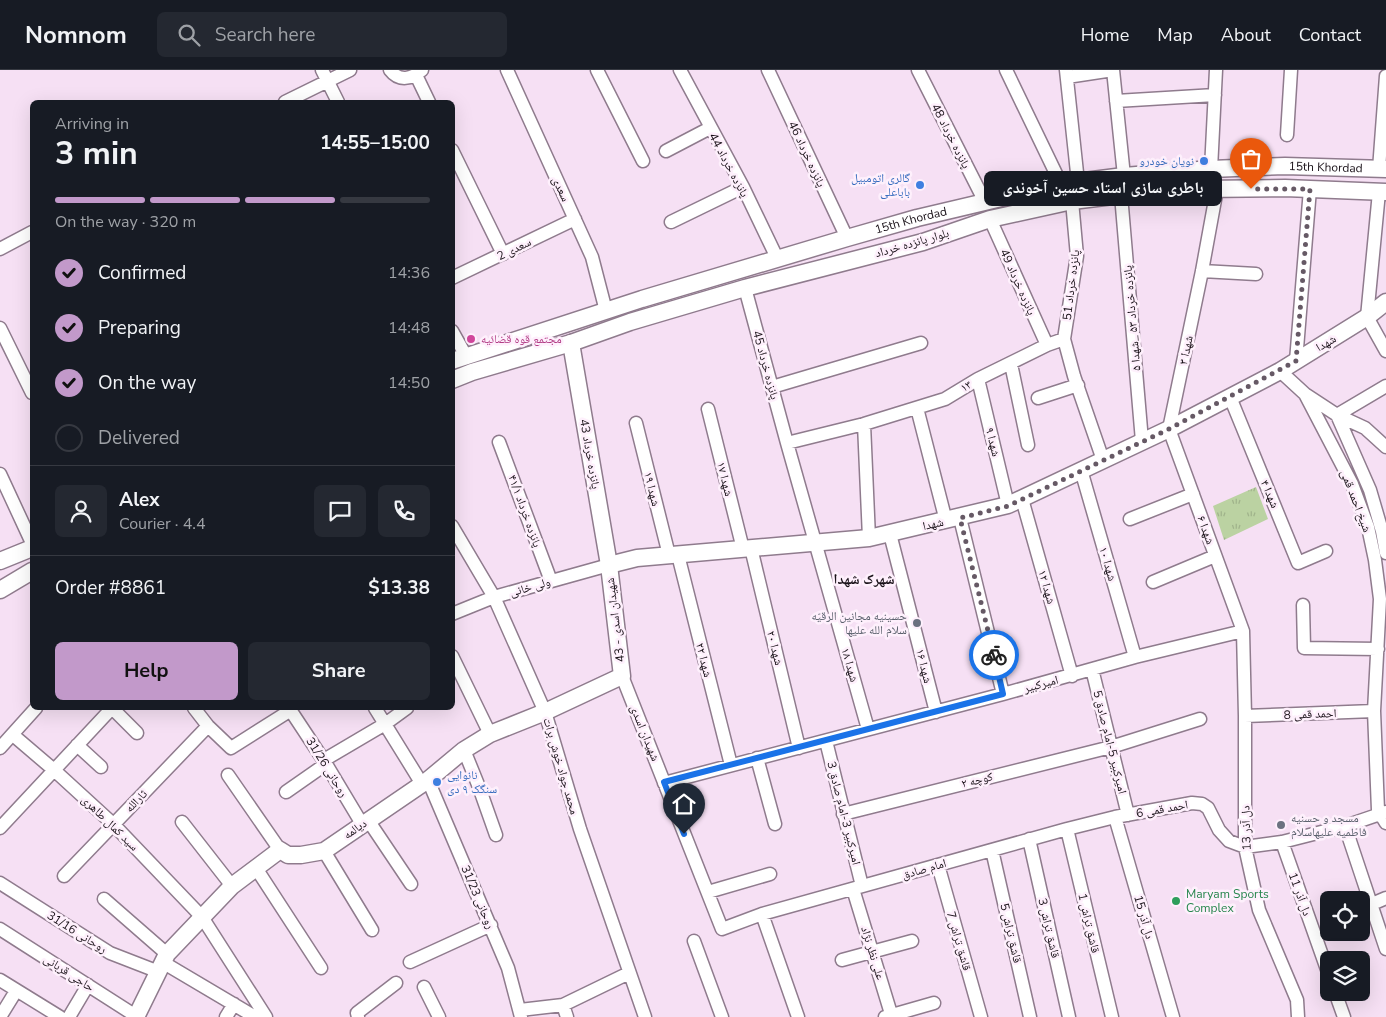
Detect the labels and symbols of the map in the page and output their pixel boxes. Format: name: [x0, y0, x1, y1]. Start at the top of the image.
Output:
street label: پانزده خرداد 48: [928, 101, 974, 172]
street label: پانزده خرداد 46: [785, 118, 829, 190]
street label: پانزده خرداد 44: [705, 130, 753, 201]
pin: [1230, 138, 1272, 189]
place label: نویان خودرو: [1139, 153, 1194, 169]
marker: نویان خودرو: [1198, 155, 1210, 167]
street label: 15th Khordad: [1288, 158, 1363, 176]
place label: گالری اتومبیل باباعلی: [851, 170, 910, 200]
callout: باطری سازی استاد حسین آخوندی: [984, 172, 1221, 206]
street label: سعدی: [548, 174, 574, 204]
marker: گالری اتومبیل باباعلی: [914, 179, 926, 191]
street label: 15th Khordad: [873, 203, 949, 238]
street label: بلوار پانزده خرداد: [873, 225, 951, 261]
street label: سعدی 2: [494, 234, 534, 264]
street label: پانزده خرداد 49: [996, 246, 1040, 318]
street label: پانزده خرداد 51: [1059, 248, 1083, 321]
street label: پانزده خرداد ۵۳ _شهدا ۵: [1119, 264, 1145, 371]
street label: پانزده خرداد 45: [749, 329, 783, 402]
place label: مجتمع قوه قضائیه: [481, 331, 562, 347]
street label: شهدا: [1313, 331, 1339, 355]
marker: مجتمع قوه قضائیه: [465, 333, 477, 345]
street label: شهدا ۳: [1175, 334, 1197, 366]
street label: ۱۳: [957, 376, 975, 396]
street label: پانزده خرداد 43: [576, 418, 604, 491]
street label: شهدا ۹: [982, 426, 1004, 458]
street label: شهدا ۱۷: [713, 460, 737, 498]
street label: شیخ احمد قمی: [1337, 467, 1375, 535]
street label: شهدا ۱۹: [640, 470, 664, 508]
street label: پانزده خرداد ۴۱/۱: [504, 472, 546, 550]
street label: شهدا ۴: [1257, 477, 1283, 511]
street label: شهدا ۶: [1193, 513, 1219, 547]
street label: شهدا: [921, 514, 945, 534]
street label: شهدا ۱۰: [1096, 545, 1121, 583]
street label: شهدا ۱۲: [1035, 568, 1060, 606]
district label: شهرک شهدا: [833, 570, 895, 589]
street label: ولی خانی: [508, 574, 552, 600]
street label: شهیدان اسدی - 43: [602, 577, 628, 663]
place label: حسینیه مجانین الرقیّه سلام الله علیها: [812, 608, 907, 638]
marker: حسینیه مجانین الرقیّه سلام الله علیها: [911, 617, 923, 629]
street label: شهدا ۲۰: [763, 629, 787, 667]
courier: [969, 630, 1019, 680]
street label: شهدا ۲۲: [692, 641, 716, 679]
street label: شهدا ۱۸: [838, 646, 863, 684]
street label: شهدا ۱۶: [912, 647, 936, 685]
street label: امیرکبیر: [1021, 672, 1060, 697]
street label: امیرکبیر 5-امام صادق 5: [1089, 688, 1131, 796]
street label: شهیدان اسدی: [626, 703, 664, 764]
street label: احمد قمی 8: [1283, 705, 1337, 723]
street label: محمد جواد خوش برات: [540, 716, 582, 816]
street label: روحانی 31/26: [302, 734, 352, 800]
street label: امیرکبیر 3-امام صادق 3: [823, 759, 865, 867]
place label: نانوایی سنگک ۹ دی: [447, 767, 497, 797]
street label: کوچه ۲: [959, 768, 995, 792]
marker: نانوایی سنگک ۹ دی: [431, 776, 443, 788]
pin: [663, 783, 705, 834]
street label: ثارالله: [121, 786, 151, 816]
street label: سید کمال طاهری: [78, 792, 142, 854]
street label: احمد قمی 6: [1135, 797, 1189, 821]
street label: دل آذر 13: [1237, 805, 1255, 851]
place label: مسجد و حسنیه فاطمیه علیهاسلام: [1291, 810, 1367, 840]
street label: دیالمه: [340, 815, 370, 843]
marker: مسجد و حسنیه فاطمیه علیهاسلام: [1275, 819, 1287, 831]
street label: امام صادق: [900, 855, 948, 883]
street label: روحانی 31/23: [457, 863, 499, 932]
street label: دل آذر 11: [1285, 870, 1315, 918]
place label: Maryam Sports Complex: [1186, 886, 1269, 916]
street label: قاشق تراش 1: [1074, 891, 1104, 955]
street label: دل آذر 15: [1130, 893, 1158, 941]
marker: Maryam Sports Complex: [1170, 895, 1182, 907]
street label: قاشق تراش 3: [1034, 896, 1064, 960]
street label: قاشق تراش 5: [996, 901, 1026, 965]
street label: روحانی 31/16: [44, 907, 110, 957]
street label: قاشق تراش 7: [943, 909, 975, 973]
street label: علی نظر نژاد: [857, 924, 889, 982]
street label: حاجی قربانی: [41, 951, 98, 996]

